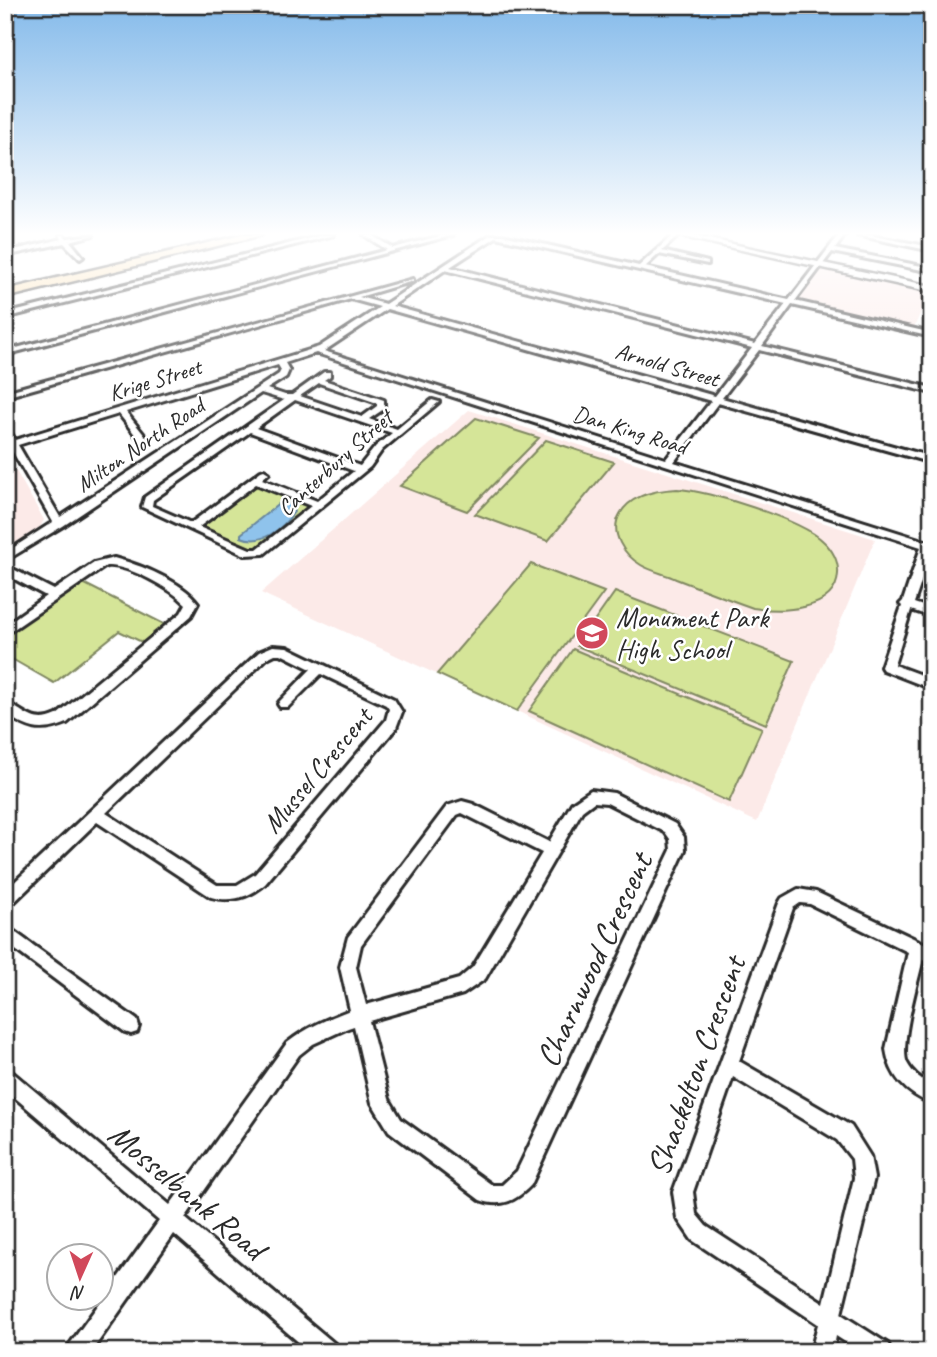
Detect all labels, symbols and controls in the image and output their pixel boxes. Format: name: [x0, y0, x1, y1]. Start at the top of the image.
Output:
street label: Arnold Street: [612, 336, 724, 394]
street label: Krige Street: [105, 352, 207, 408]
street label: Milton North Road: [70, 389, 213, 498]
street label: Dan King Road: [570, 399, 694, 462]
street label: Canterbury Street: [271, 401, 401, 522]
place label: Monument Park High School: [616, 600, 770, 667]
school or university icon: Monument Park High School: [573, 614, 611, 652]
street label: Mussel Crescent: [254, 698, 381, 840]
street label: Charnwood Crescent: [526, 844, 663, 1073]
street label: Shackelton Crescent: [637, 948, 756, 1181]
street label: Mosselbank Road: [100, 1113, 278, 1272]
north arrow: [46, 1242, 116, 1312]
text: N: [69, 1281, 86, 1305]

